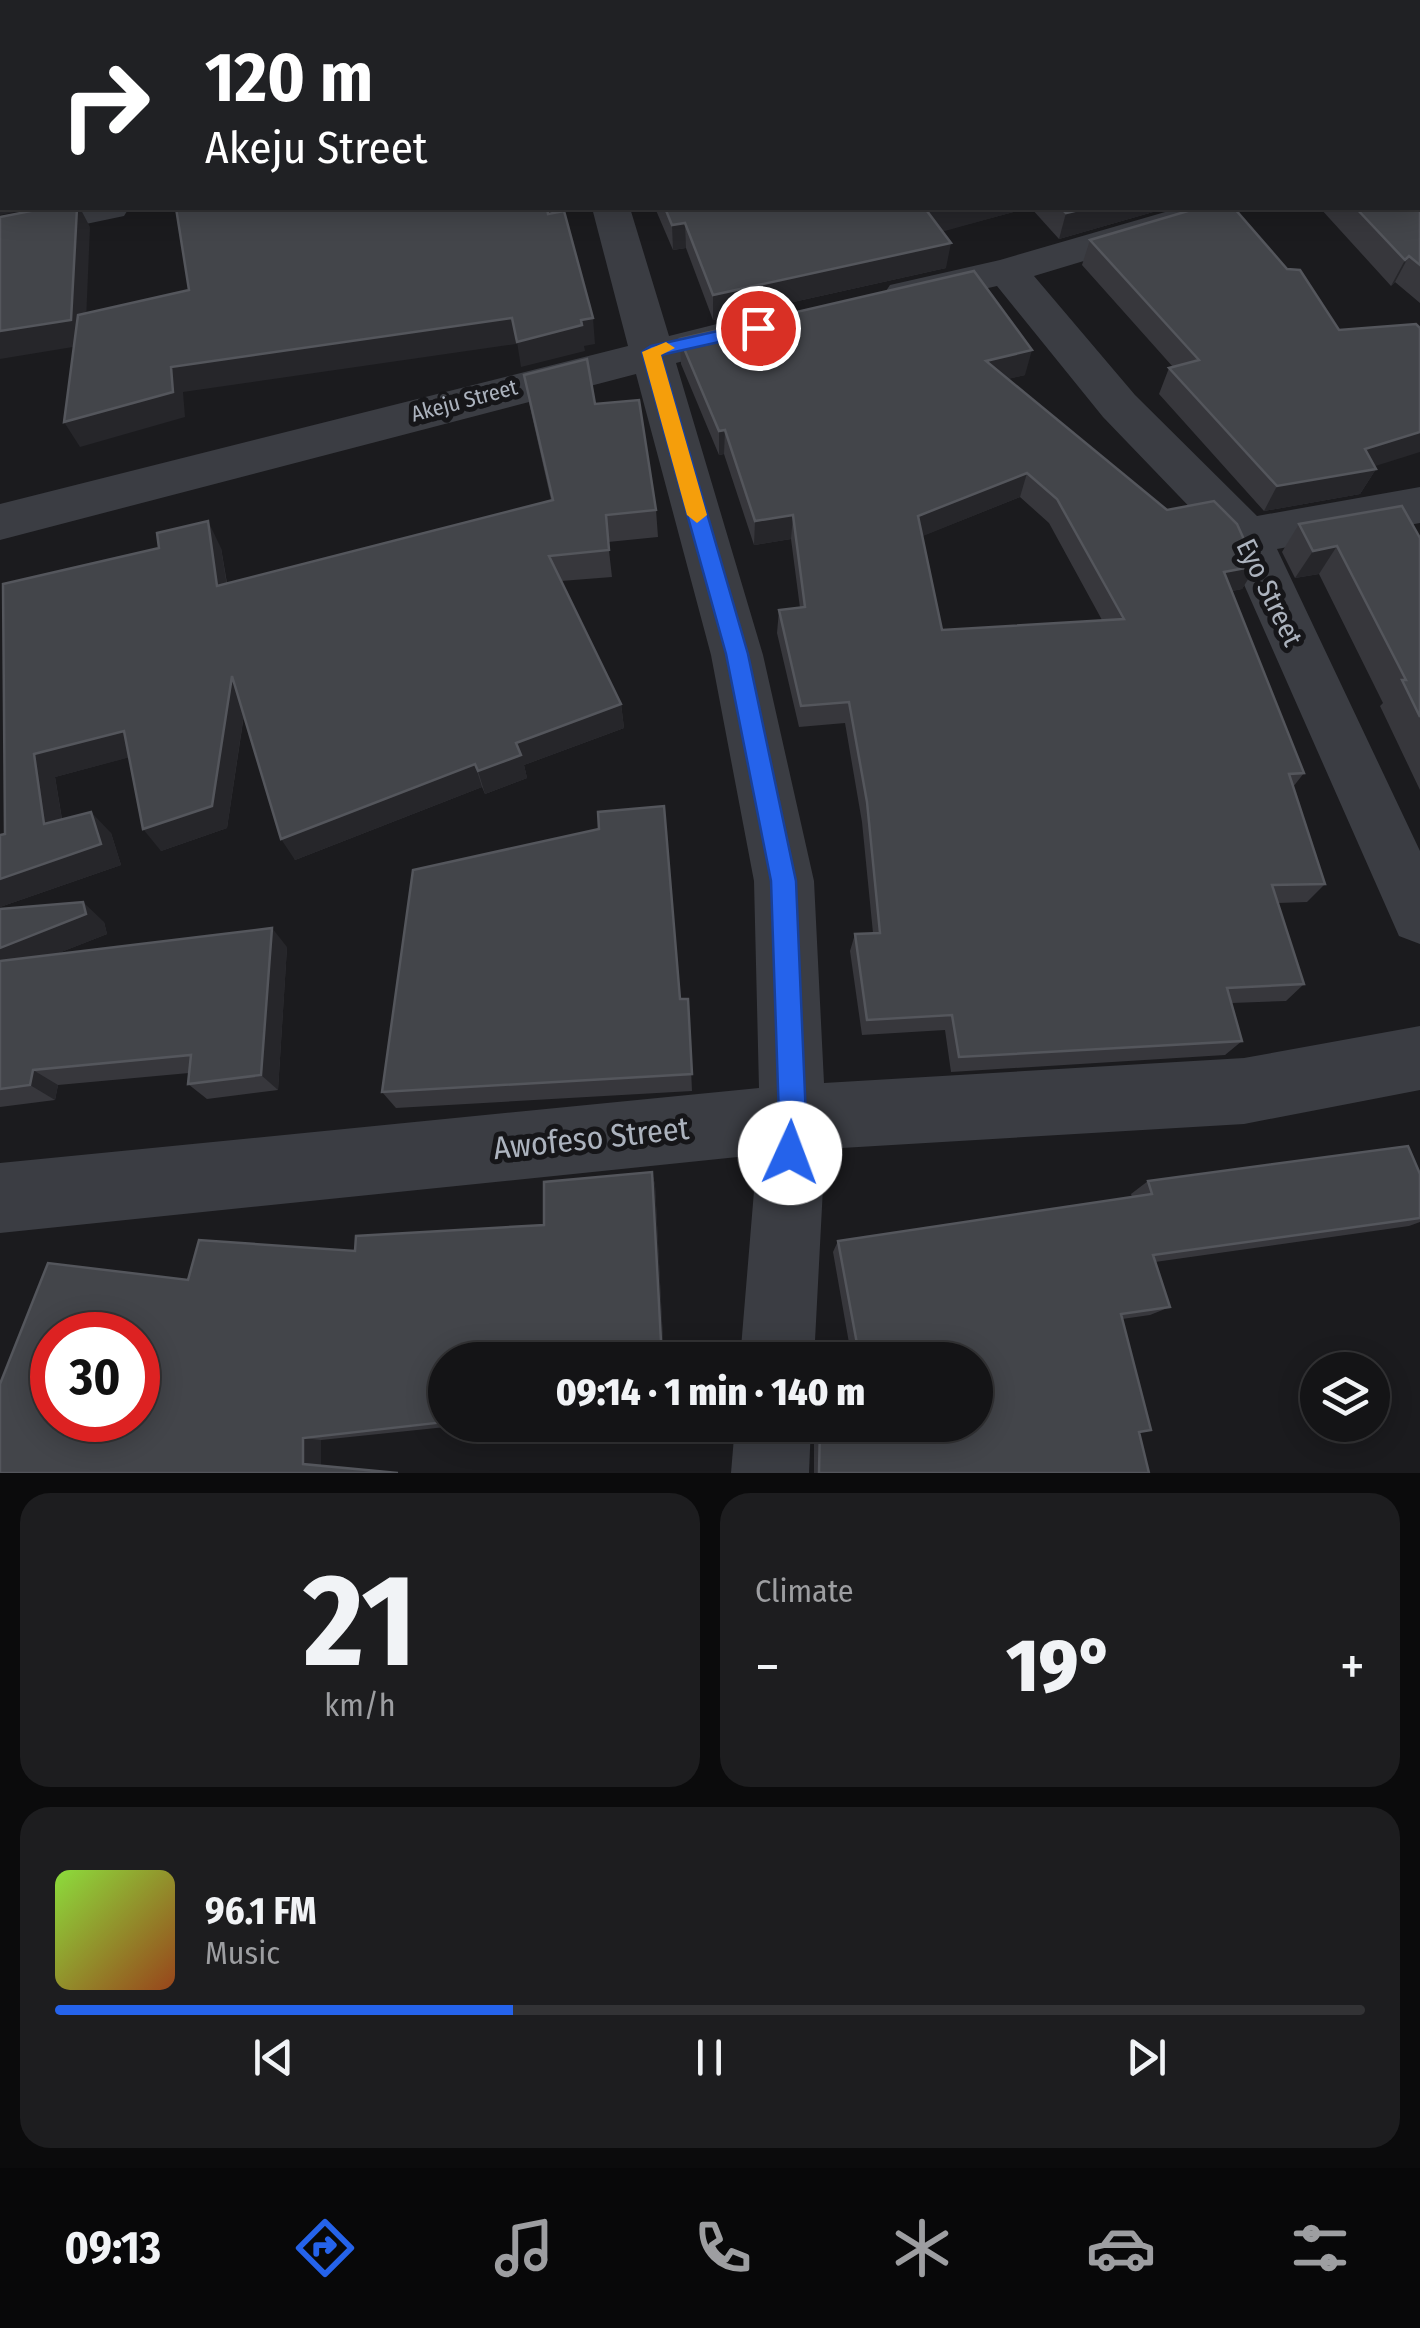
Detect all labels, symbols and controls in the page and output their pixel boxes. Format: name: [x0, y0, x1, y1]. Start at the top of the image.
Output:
text: 120 m: [205, 36, 373, 120]
icon: right: [40, 40, 170, 170]
text: Akeju Street: [205, 121, 428, 175]
pin: [716, 286, 801, 371]
icon: arrive: [731, 301, 786, 356]
street label: Akeju Street: [408, 373, 521, 428]
street label: Eyo Street: [1229, 533, 1310, 652]
position arrow: [738, 1101, 842, 1205]
street label: Awofeso Street: [491, 1109, 691, 1167]
speed limit sign: 30: [30, 1312, 160, 1442]
map controls: [1300, 1352, 1390, 1442]
button: layers: [1300, 1352, 1390, 1442]
text: 09:14 · 1 min · 140 m: [556, 1369, 865, 1415]
text: 21: [304, 1543, 416, 1699]
text: Climate: [755, 1572, 854, 1610]
text: 19°: [1006, 1621, 1113, 1711]
text: −: [755, 1634, 780, 1700]
text: +: [1340, 1634, 1365, 1700]
text: km/h: [324, 1686, 396, 1724]
text: 96.1 FM: [205, 1888, 317, 1934]
text: Music: [205, 1934, 280, 1972]
icon: previous: [246, 2030, 301, 2085]
icon: pause: [682, 2030, 737, 2085]
icon: next: [1119, 2030, 1174, 2085]
icon: directions: [290, 2213, 360, 2283]
icon: music: [489, 2213, 559, 2283]
icon: phone: [688, 2213, 758, 2283]
icon: climate: [887, 2213, 957, 2283]
icon: car: [1086, 2213, 1156, 2283]
icon: filters: [1285, 2213, 1355, 2283]
text: 09:13: [65, 2221, 161, 2275]

